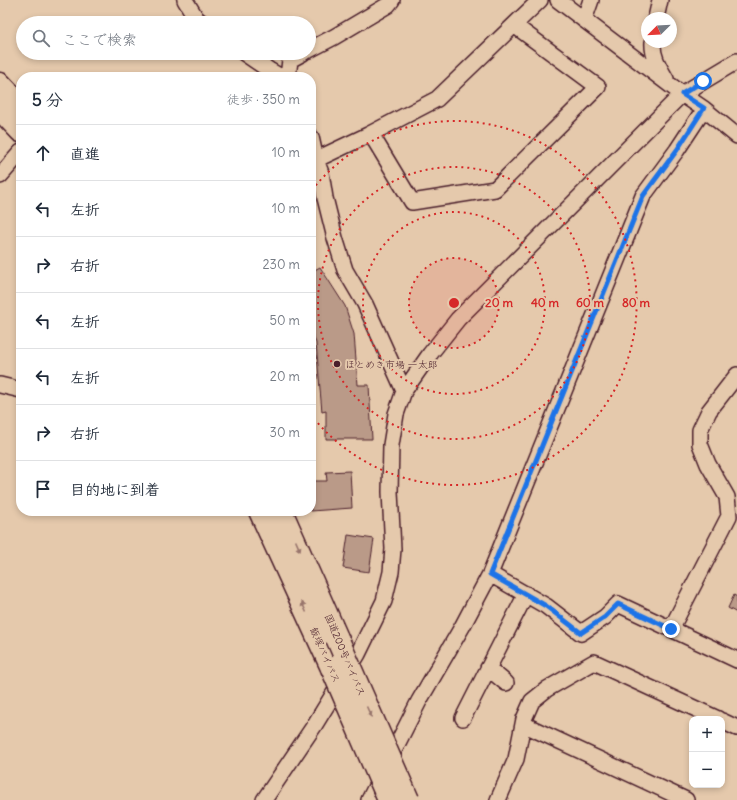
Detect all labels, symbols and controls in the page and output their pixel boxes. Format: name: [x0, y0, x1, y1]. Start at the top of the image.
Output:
north arrow: [641, 12, 677, 48]
search box: [16, 16, 316, 60]
icon: search: [30, 27, 52, 49]
text: ここで検索: [62, 30, 137, 49]
route start: [694, 72, 712, 90]
text: 5 分: [32, 89, 63, 111]
text: 徒歩 · 350 m: [227, 91, 300, 108]
icon: ahead: [32, 142, 54, 164]
text: 直進: [70, 144, 100, 163]
text: 10 m: [272, 144, 300, 161]
icon: left: [32, 198, 54, 220]
text: 左折: [70, 200, 100, 219]
text: 10 m: [272, 200, 300, 217]
icon: right: [32, 254, 54, 276]
text: 右折: [70, 256, 100, 275]
text: 230 m: [262, 256, 300, 273]
text: 20 m: [485, 295, 513, 310]
text: 40 m: [531, 295, 560, 310]
text: 60 m: [576, 295, 605, 310]
text: 80 m: [622, 295, 651, 310]
centre of rings: [447, 296, 461, 310]
icon: left: [32, 310, 54, 332]
text: 左折: [70, 312, 100, 331]
text: 50 m: [269, 312, 300, 329]
place label: ほとめき市場 一太郎: [345, 358, 437, 371]
marker: ほとめき市場 一太郎: [332, 359, 342, 369]
icon: left: [32, 366, 54, 388]
text: 左折: [70, 368, 100, 387]
text: 20 m: [270, 368, 300, 385]
icon: right: [32, 422, 54, 444]
text: 右折: [70, 424, 100, 443]
text: 30 m: [270, 424, 300, 441]
icon: arrive: [32, 478, 54, 500]
text: 目的地に到着: [70, 480, 160, 499]
one-way arrow: [295, 541, 301, 553]
one-way arrow: [301, 602, 307, 613]
street label: 国道200号バイパス: [322, 612, 368, 698]
route end: [662, 620, 680, 638]
street label: 飯塚バイパス: [307, 625, 343, 685]
one-way arrow: [366, 707, 372, 718]
map controls: [689, 716, 725, 788]
button: +: [689, 716, 725, 752]
button: −: [689, 752, 725, 788]

